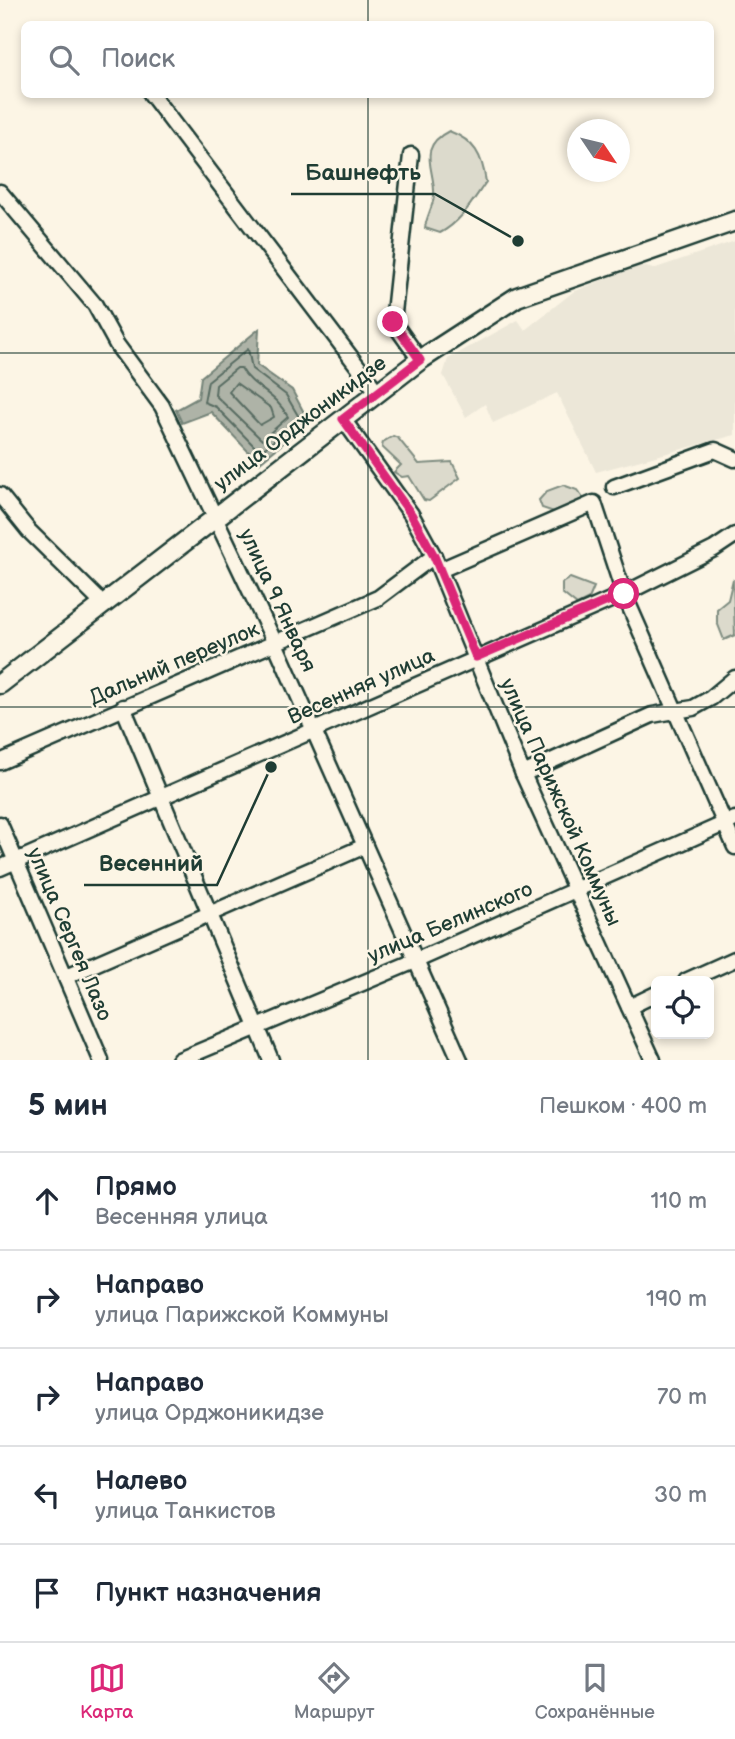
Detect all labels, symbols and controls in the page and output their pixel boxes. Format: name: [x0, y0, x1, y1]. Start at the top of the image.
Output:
search box: [21, 21, 714, 98]
icon: search: [45, 41, 83, 79]
text: Поиск: [101, 44, 175, 75]
north arrow: [567, 119, 630, 182]
callout: Башнефть: [291, 150, 435, 194]
text: Башнефть: [305, 159, 421, 187]
route end: [377, 306, 408, 337]
street label: улица Орджоникидзе: [209, 350, 392, 496]
street label: улица 9 Января: [233, 525, 322, 676]
route start: [608, 578, 639, 609]
street label: Дальний переулок: [86, 616, 263, 711]
street label: Весенняя улица: [284, 643, 439, 730]
street label: улица Парижской Коммуны: [495, 675, 627, 930]
callout: Весенний: [84, 841, 217, 885]
street label: улица Сергея Лазо: [22, 844, 117, 1025]
text: Весенний: [99, 850, 203, 878]
street label: улица Белинского: [364, 876, 536, 968]
map controls: [651, 976, 714, 1039]
button: locate: [651, 976, 714, 1039]
text: 5 мин: [28, 1088, 108, 1124]
text: Пешком · 400 m: [539, 1092, 707, 1120]
text: Прямо: [95, 1172, 177, 1203]
icon: ahead: [28, 1182, 66, 1220]
text: 110 m: [650, 1187, 707, 1215]
text: Весенняя улица: [95, 1203, 268, 1231]
text: Направо: [95, 1270, 204, 1301]
icon: right: [28, 1280, 66, 1318]
text: 190 m: [646, 1285, 707, 1313]
text: улица Парижской Коммуны: [95, 1301, 389, 1329]
text: Направо: [95, 1368, 204, 1399]
icon: right: [28, 1378, 66, 1416]
text: 70 m: [657, 1383, 707, 1411]
text: улица Орджоникидзе: [95, 1399, 324, 1427]
text: Налево: [95, 1466, 187, 1497]
icon: left: [28, 1476, 66, 1514]
text: 30 m: [654, 1481, 707, 1509]
text: улица Танкистов: [95, 1497, 275, 1525]
icon: arrive: [28, 1574, 66, 1612]
text: Пункт назначения: [95, 1578, 321, 1609]
tab: Карта: [80, 1659, 134, 1724]
tab: Маршрут: [294, 1659, 375, 1724]
tab: Сохранённые: [535, 1659, 655, 1724]

